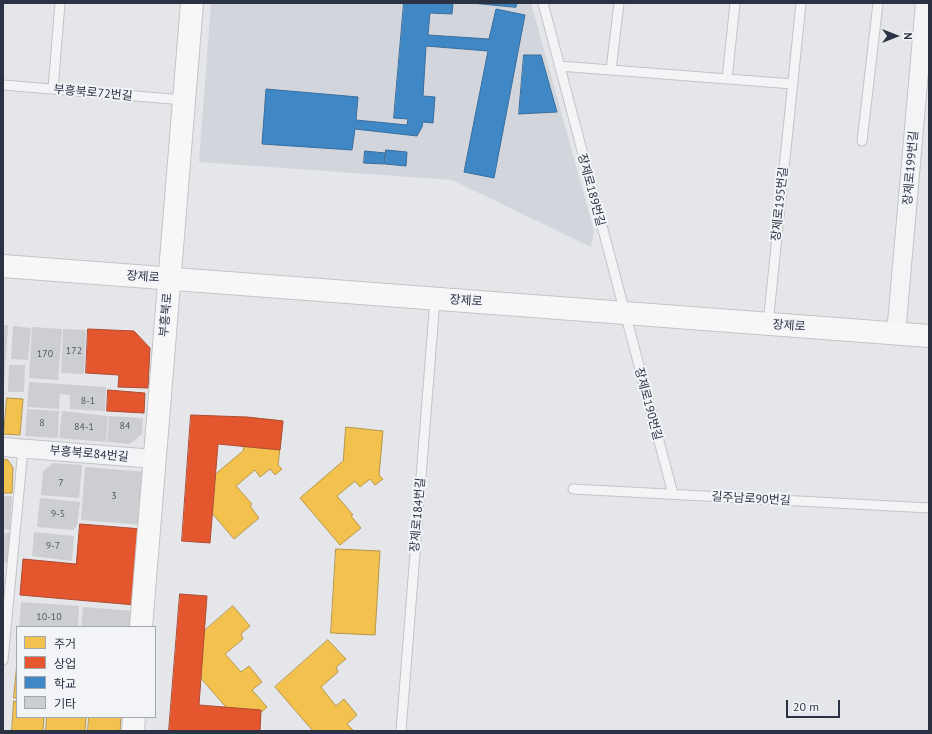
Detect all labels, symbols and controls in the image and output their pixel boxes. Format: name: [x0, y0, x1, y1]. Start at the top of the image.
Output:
north arrow: [876, 16, 916, 56]
text: N: [901, 32, 915, 40]
street label: 부흥북로72번길: [53, 82, 133, 104]
street label: 장제로199번길: [901, 130, 921, 206]
street label: 장제로189번길: [574, 152, 608, 228]
street label: 장제로195번길: [769, 166, 791, 242]
street label: 장제로: [126, 269, 160, 285]
street label: 부흥북로: [157, 292, 175, 338]
street label: 장제로: [449, 293, 483, 309]
street label: 장제로: [772, 318, 806, 334]
house number: 172: [66, 345, 82, 357]
house number: 170: [37, 348, 53, 360]
street label: 장제로190번길: [631, 366, 665, 442]
house number: 8-1: [81, 395, 95, 407]
house number: 8: [39, 417, 45, 429]
house number: 84: [120, 420, 130, 432]
house number: 84-1: [74, 421, 94, 433]
street label: 부흥북로84번길: [49, 443, 129, 465]
house number: 7: [58, 477, 64, 489]
street label: 장제로184번길: [408, 477, 428, 553]
house number: 3: [111, 490, 117, 502]
street label: 길주남로90번길: [711, 490, 791, 508]
house number: 9-5: [51, 508, 65, 520]
house number: 9-7: [46, 540, 60, 552]
house number: 10-10: [36, 611, 62, 623]
legend: [16, 626, 156, 718]
text: 주거: [54, 636, 76, 651]
text: 상업: [54, 656, 76, 671]
text: 학교: [54, 676, 76, 691]
scale bar: [788, 692, 842, 718]
text: 기타: [54, 696, 76, 711]
text: 20 m: [793, 699, 819, 714]

